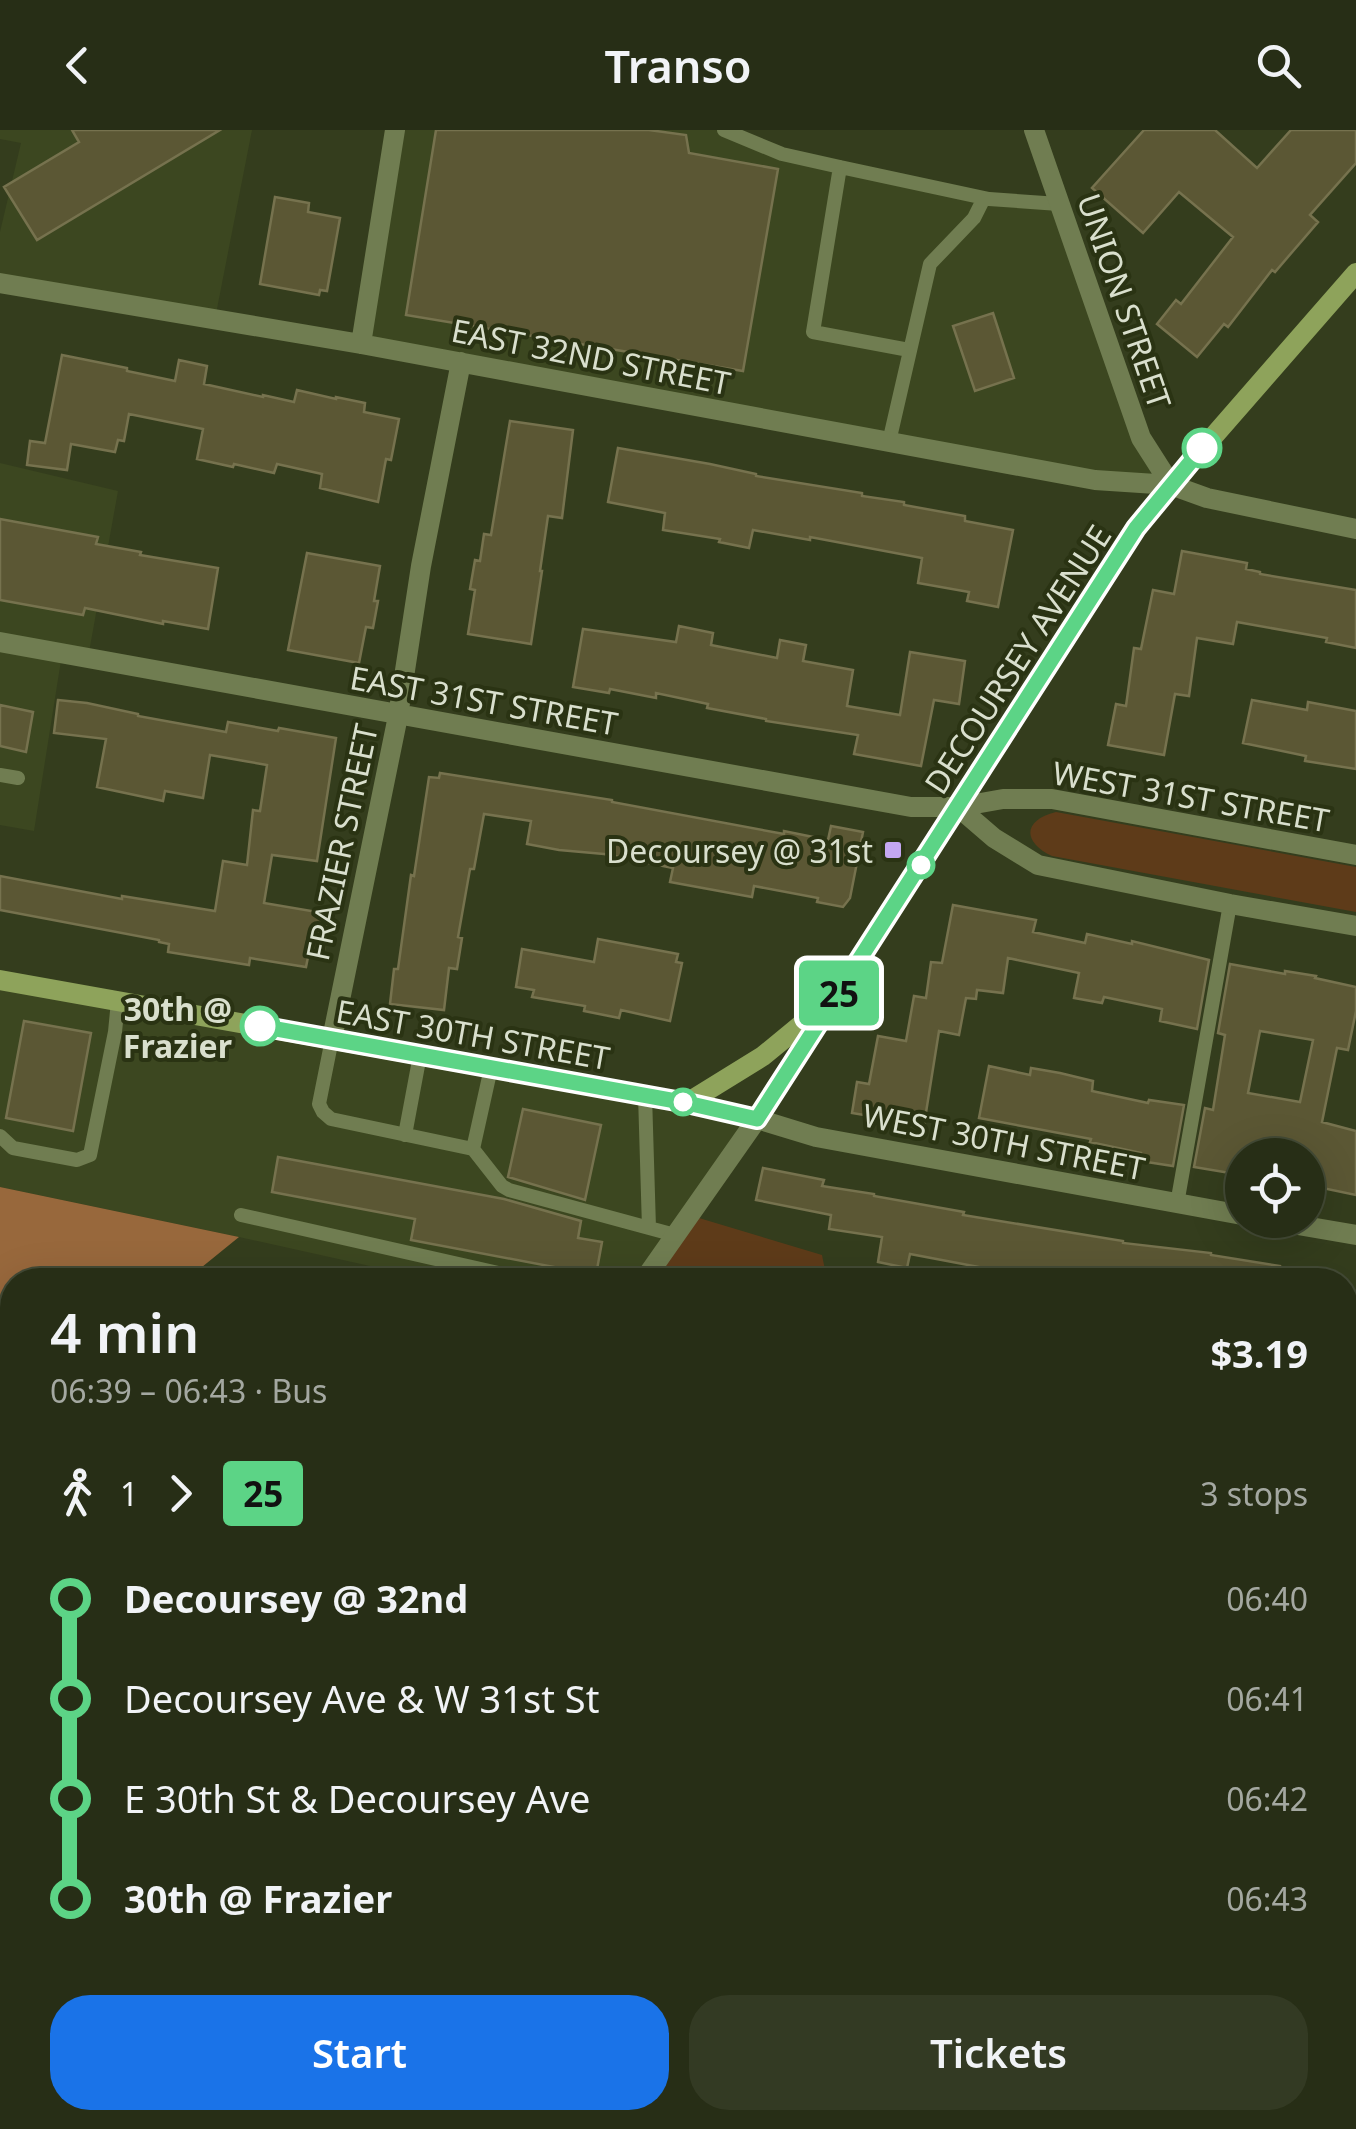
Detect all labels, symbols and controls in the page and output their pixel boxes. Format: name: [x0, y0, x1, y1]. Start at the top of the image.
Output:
text: Transo: [605, 35, 751, 96]
icon: back: [50, 38, 105, 93]
icon: search: [1251, 38, 1306, 93]
street label: UNION STREET: [1068, 188, 1182, 414]
street label: EAST 32ND STREET: [448, 308, 734, 404]
unlabelled marker: [1183, 429, 1221, 467]
street label: DECOURSEY AVENUE: [914, 516, 1120, 802]
street label: EAST 31ST STREET: [347, 655, 621, 745]
street label: FRAZIER STREET: [295, 720, 387, 964]
street label: WEST 31ST STREET: [1049, 751, 1333, 842]
place label: Decoursey @ 31st: [606, 829, 873, 872]
marker: Decoursey @ 31st: [882, 839, 904, 861]
unlabelled marker: [908, 852, 934, 878]
line badge: 25: [794, 960, 884, 1026]
text: 25: [819, 970, 859, 1017]
place label: 30th @ Frazier: [123, 987, 232, 1067]
street label: EAST 30TH STREET: [333, 989, 613, 1079]
marker: 30th @ Frazier: [241, 1007, 279, 1045]
unlabelled marker: [670, 1089, 696, 1115]
street label: WEST 30TH STREET: [859, 1093, 1149, 1189]
map controls: [1225, 1138, 1325, 1238]
button: locate: [1225, 1138, 1325, 1238]
text: 4 min: [50, 1294, 199, 1369]
text: $3.19: [1210, 1327, 1308, 1379]
text: 06:39 – 06:43 · Bus: [50, 1369, 327, 1412]
icon: walk: [50, 1466, 105, 1521]
icon: forward: [153, 1466, 208, 1521]
text: 25: [243, 1470, 283, 1517]
text: 1: [120, 1472, 138, 1515]
text: 3 stops: [1200, 1472, 1308, 1515]
text: Decoursey @ 32nd: [124, 1572, 468, 1624]
text: 06:40: [1226, 1577, 1308, 1620]
text: Decoursey Ave & W 31st St: [124, 1672, 599, 1724]
text: 06:41: [1226, 1677, 1308, 1720]
text: E 30th St & Decoursey Ave: [124, 1772, 590, 1824]
text: 06:42: [1226, 1777, 1308, 1820]
text: 30th @ Frazier: [124, 1872, 392, 1924]
text: 06:43: [1226, 1877, 1308, 1920]
button: Start: [50, 1995, 669, 2110]
button: Tickets: [689, 1995, 1308, 2110]

